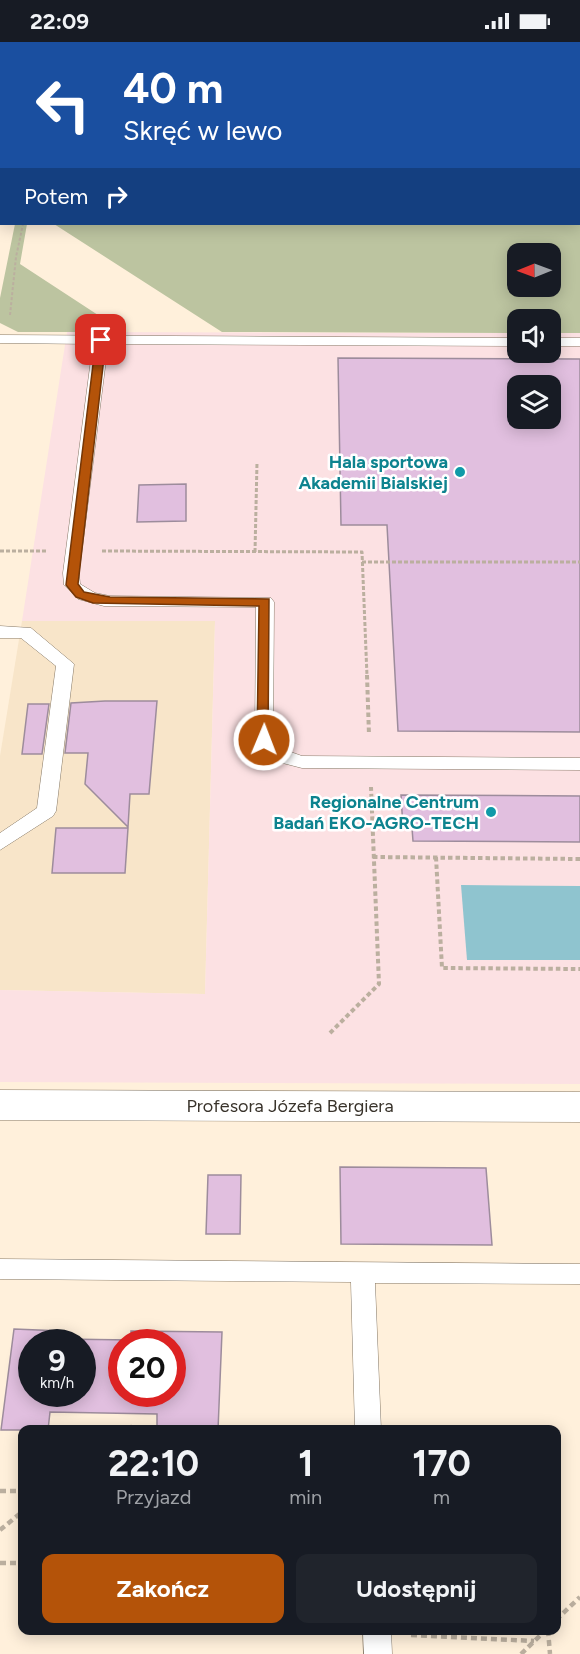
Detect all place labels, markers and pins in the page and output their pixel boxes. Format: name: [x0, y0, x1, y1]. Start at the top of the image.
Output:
pin: [75, 314, 126, 365]
place label: Hala sportowa Akademii Bialskiej: [298, 451, 448, 494]
marker: Hala sportowa Akademii Bialskiej: [453, 465, 467, 479]
place label: Regionalne Centrum Badań EKO-AGRO-TECH: [273, 791, 479, 834]
marker: Regionalne Centrum Badań EKO-AGRO-TECH: [484, 805, 498, 819]

